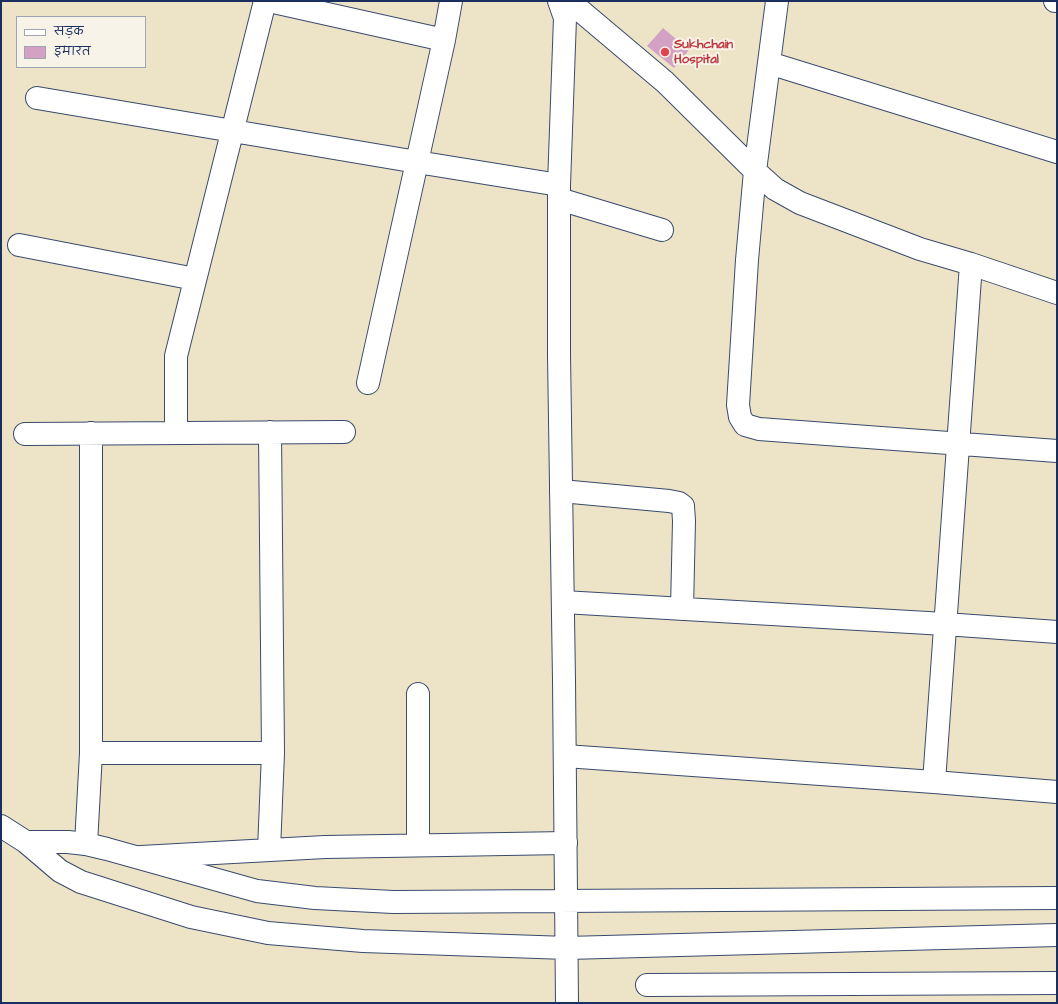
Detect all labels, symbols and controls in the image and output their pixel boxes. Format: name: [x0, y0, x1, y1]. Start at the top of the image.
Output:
legend: [16, 16, 146, 68]
text: सड़क: [54, 23, 84, 40]
place label: Sukhchain Hospital: [674, 37, 733, 68]
text: इमारत: [54, 43, 91, 60]
marker: Sukhchain Hospital: [659, 46, 671, 58]

